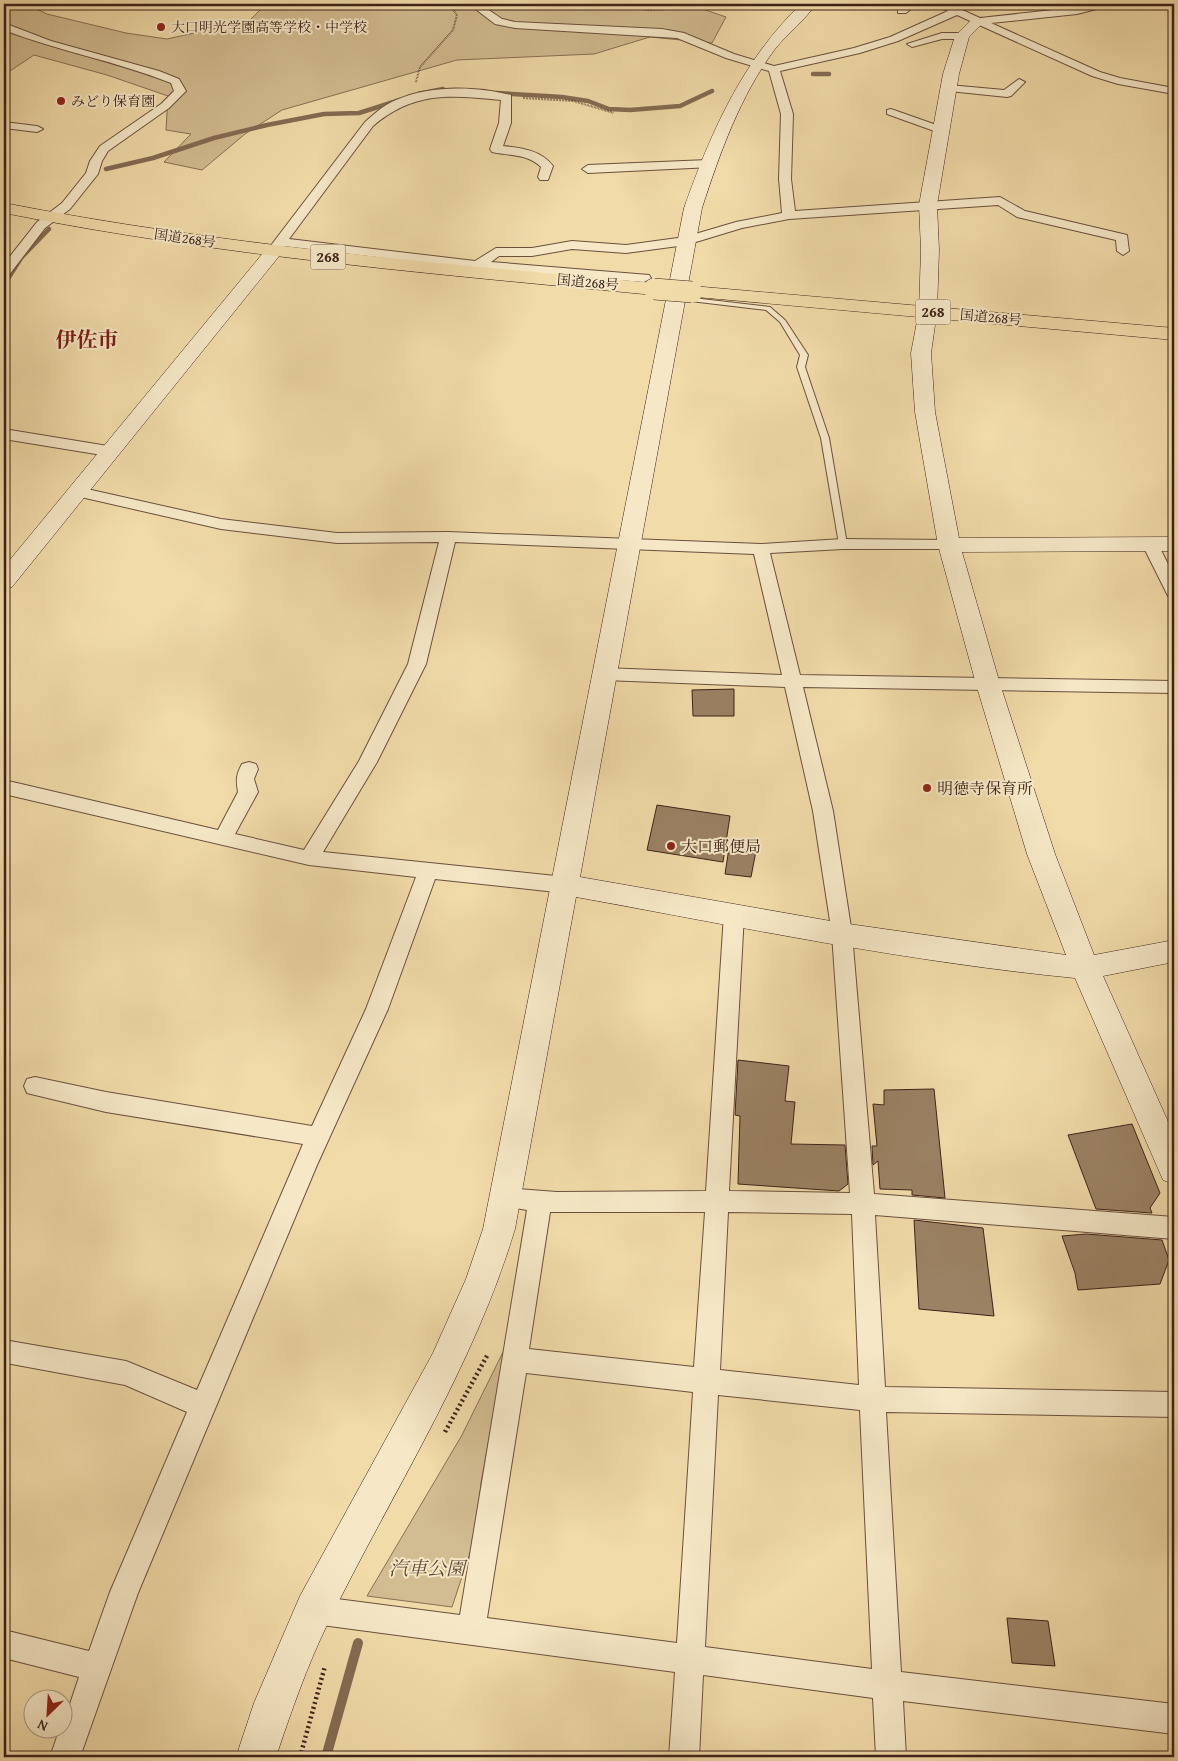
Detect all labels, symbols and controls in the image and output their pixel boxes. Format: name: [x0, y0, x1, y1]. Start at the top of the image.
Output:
place label: 大口明光学園高等学校・中学校: [171, 17, 367, 37]
marker: 大口明光学園高等学校・中学校: [155, 21, 167, 33]
place label: みどり保育園: [71, 91, 155, 111]
marker: みどり保育園: [55, 95, 67, 107]
street label: 国道268号: [153, 224, 217, 252]
road number: 268: [310, 244, 346, 270]
street label: 国道268号: [556, 269, 620, 295]
road number: 268: [916, 300, 950, 324]
street label: 国道268号: [959, 304, 1023, 330]
district label: 伊佐市: [56, 324, 119, 355]
place label: 明徳寺保育所: [937, 776, 1033, 800]
marker: 明徳寺保育所: [921, 782, 933, 794]
place label: 大口郵便局: [681, 834, 761, 858]
marker: 大口郵便局: [665, 840, 677, 852]
park label: 汽車公園: [389, 1554, 468, 1582]
north arrow: [22, 1688, 72, 1738]
text: N: [33, 1714, 51, 1737]

